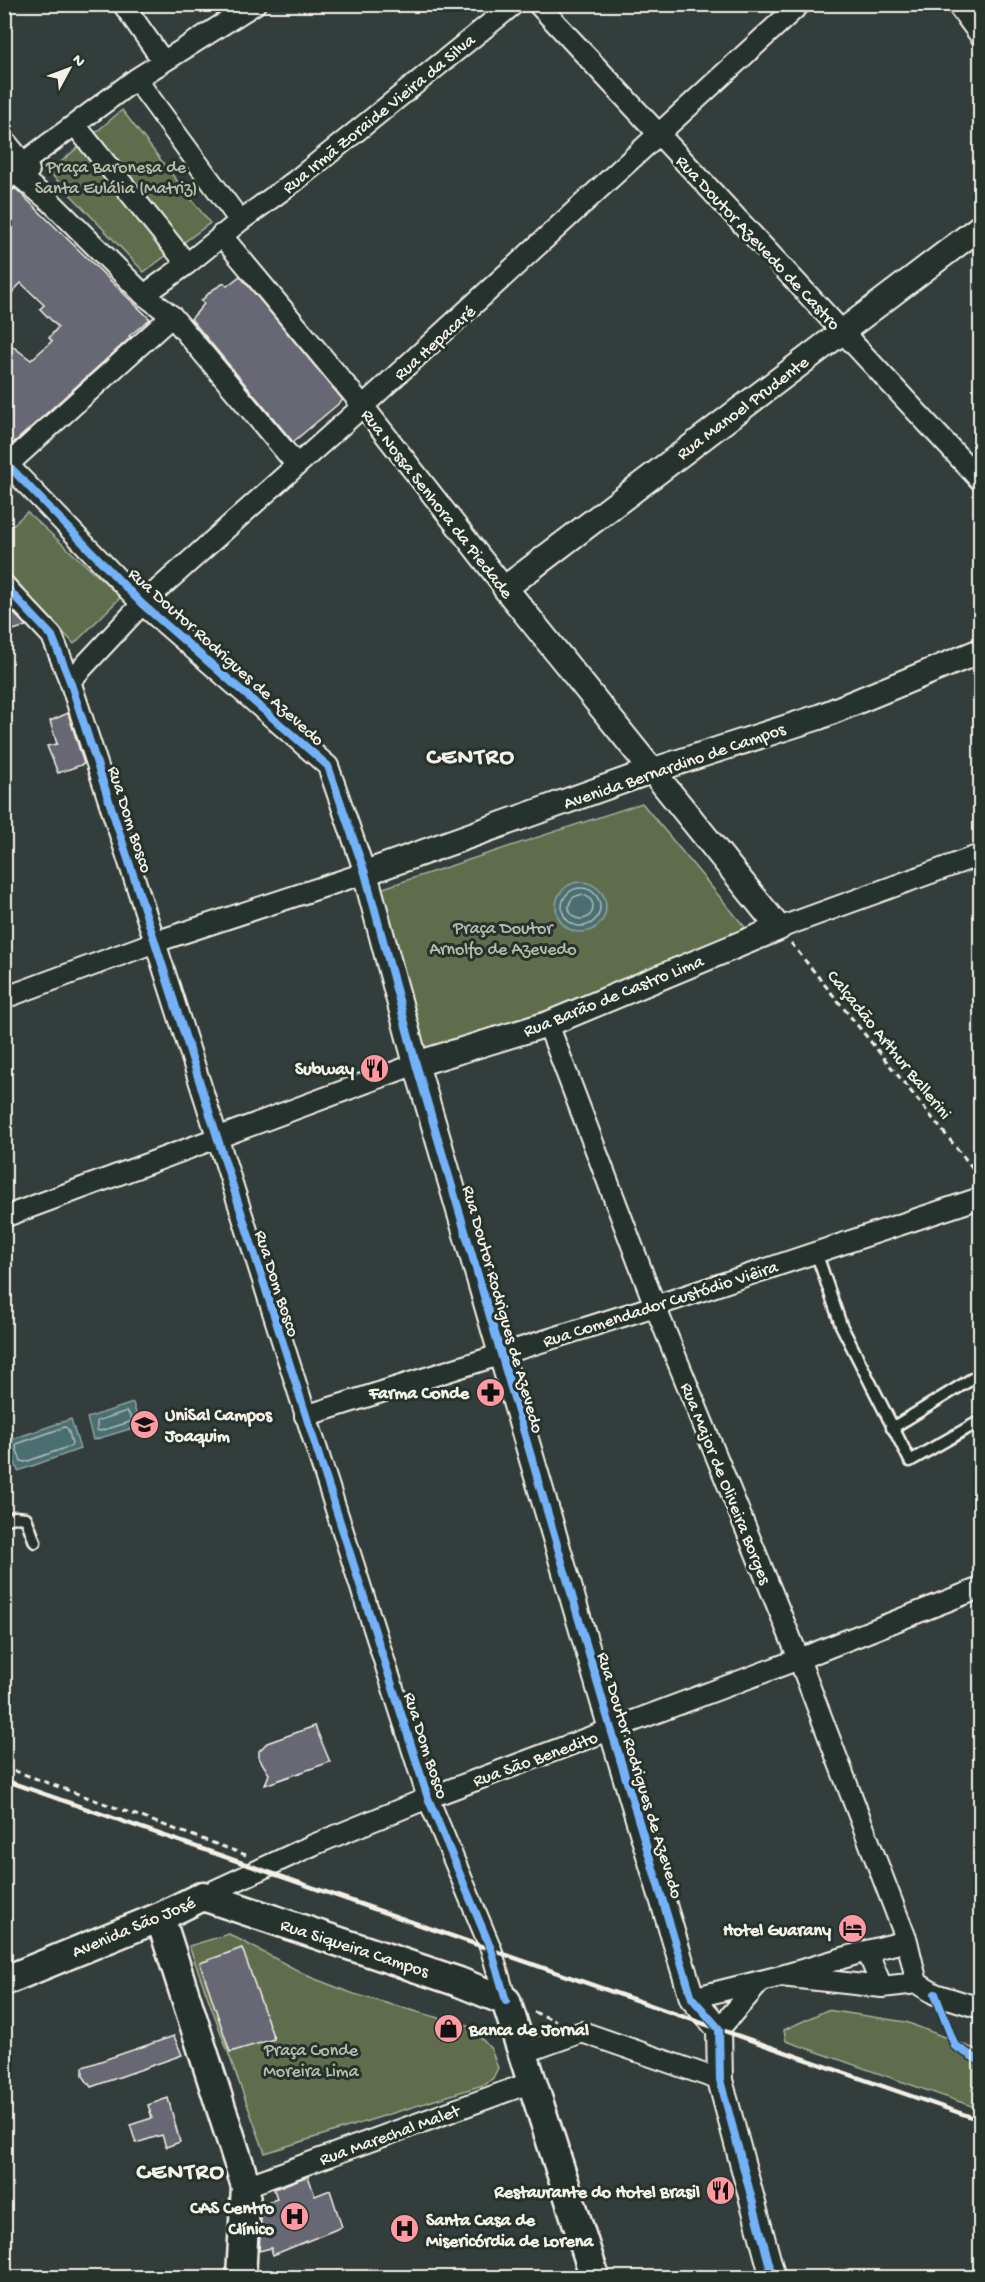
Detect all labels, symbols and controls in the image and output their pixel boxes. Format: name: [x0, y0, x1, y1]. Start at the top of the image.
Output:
street label: Rua Irmã Zoraide Vieira da Silva: [279, 30, 481, 199]
north arrow: [39, 39, 99, 99]
text: N: [67, 51, 89, 72]
street label: Rua Doutor Azevedo de Castro: [670, 152, 844, 336]
park label: Praça Baronesa de Santa Eulália (Matriz): [35, 158, 197, 200]
street label: Rua Hepacaré: [391, 301, 481, 386]
street label: Rua Manoel Prudente: [673, 352, 814, 465]
street label: Rua Nossa Senhora da Piedade: [355, 406, 517, 604]
street label: Rua Doutor Rodrigues de Azevedo: [123, 564, 328, 751]
street label: Avenida Bernardino de Campos: [561, 719, 790, 815]
district label: CENTRO: [427, 744, 515, 773]
street label: Rua Dom Bosco: [102, 764, 156, 876]
park label: Praça Doutor Arnolfo de Azevedo: [429, 919, 577, 961]
street label: Rua Barão de Castro Lima: [521, 951, 708, 1043]
street label: Calçadão Arthur Ballerini: [821, 967, 955, 1125]
restaurant icon: Subway: [359, 1052, 391, 1084]
place label: Subway: [295, 1060, 354, 1081]
street label: Rua Doutor Rodrigues de Azevedo: [456, 1184, 547, 1436]
street label: Rua Dom Bosco: [249, 1228, 303, 1340]
street label: Rua Comendador Custódio Viêira: [541, 1257, 782, 1353]
pharmacy icon: Farma Conde: [474, 1376, 506, 1408]
street label: Rua Major de Oliveira Borges: [675, 1380, 775, 1589]
place label: Farma Conde: [368, 1384, 470, 1405]
place label: UniSal Campos Joaquim: [164, 1406, 273, 1448]
school or university icon: UniSal Campos Joaquim: [128, 1408, 160, 1440]
street label: Rua Doutor Rodrigues de Azevedo: [591, 1650, 686, 1901]
street label: Rua Dom Bosco: [398, 1690, 452, 1802]
street label: Rua São Benedito: [470, 1728, 601, 1793]
street label: Avenida São José: [69, 1893, 199, 1964]
hotel icon: Hotel Guarany: [836, 1913, 868, 1945]
street label: Rua Siqueira Campos: [277, 1915, 432, 1984]
place label: Hotel Guarany: [723, 1921, 831, 1942]
shop icon: Banca de Jornal: [432, 2013, 464, 2045]
place label: Banca de Jornal: [468, 2021, 589, 2042]
park label: Praça Conde Moreira Lima: [263, 2041, 360, 2083]
street label: Rua Marechal Malet: [317, 2101, 464, 2171]
district label: CENTRO: [137, 2159, 225, 2188]
restaurant icon: Restaurante do Hotel Brasil: [705, 2175, 737, 2207]
place label: Restaurante do Hotel Brasil: [493, 2183, 700, 2204]
place label: CAS Centro Clínico: [189, 2199, 275, 2241]
hospital icon: CAS Centro Clínico: [279, 2201, 311, 2233]
place label: Santa Casa de Misericórdia de Lorena: [426, 2211, 594, 2253]
hospital icon: Santa Casa de Misericórdia de Lorena: [389, 2213, 421, 2245]

